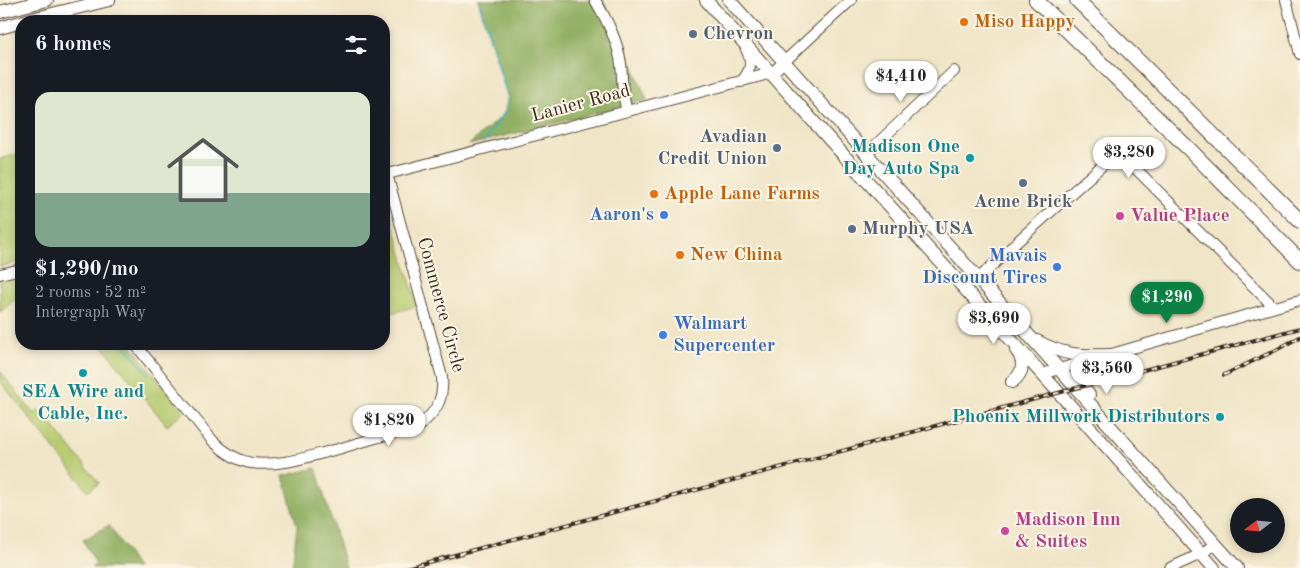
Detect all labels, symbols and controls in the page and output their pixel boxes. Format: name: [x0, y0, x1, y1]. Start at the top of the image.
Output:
place label: Miso Happy: [974, 13, 1076, 32]
marker: Miso Happy: [958, 16, 970, 28]
place label: Chevron: [703, 25, 774, 44]
marker: Chevron: [687, 28, 699, 40]
icon: filters: [342, 31, 370, 59]
text: 6 homes: [35, 34, 111, 55]
pin: $4,410: [860, 61, 942, 103]
text: $4,410: [876, 69, 926, 85]
street label: Lanier Road: [529, 82, 633, 126]
icon: home: [158, 125, 248, 215]
place label: Avadian Credit Union: [658, 128, 767, 169]
pin: $3,280: [1088, 136, 1170, 179]
place label: Madison One Day Auto Spa: [842, 138, 960, 179]
marker: Avadian Credit Union: [771, 142, 783, 154]
text: $3,280: [1104, 145, 1154, 161]
marker: Madison One Day Auto Spa: [964, 152, 976, 164]
marker: Acme Brick: [1017, 177, 1029, 189]
place label: Apple Lane Farms: [664, 185, 820, 204]
marker: Apple Lane Farms: [648, 188, 660, 200]
place label: Acme Brick: [974, 193, 1073, 212]
place label: Aaron's: [589, 206, 654, 225]
place label: Value Place: [1130, 207, 1230, 226]
marker: Aaron's: [658, 209, 670, 221]
marker: Value Place: [1114, 210, 1126, 222]
place label: Murphy USA: [862, 220, 974, 239]
marker: Murphy USA: [846, 223, 858, 235]
street label: Commerce Circle: [413, 235, 467, 375]
place label: New China: [690, 246, 783, 265]
place label: Mavais Discount Tires: [922, 247, 1047, 288]
marker: New China: [674, 249, 686, 261]
text: $1,290/mo: [35, 259, 139, 280]
marker: Mavais Discount Tires: [1051, 261, 1063, 273]
pin: $1,290: [1126, 282, 1208, 324]
text: 2 rooms · 52 m²: [35, 285, 146, 301]
text: $1,290: [1142, 290, 1192, 306]
pin: $3,690: [953, 302, 1035, 345]
text: Intergraph Way: [35, 305, 146, 321]
text: $3,690: [969, 311, 1019, 327]
place label: Walmart Supercenter: [673, 315, 775, 356]
marker: Walmart Supercenter: [657, 329, 669, 341]
pin: $3,560: [1066, 352, 1148, 395]
text: $3,560: [1082, 361, 1132, 377]
marker: SEA Wire and Cable, Inc.: [77, 367, 89, 379]
place label: SEA Wire and Cable, Inc.: [22, 383, 144, 424]
pin: $1,820: [348, 404, 430, 447]
place label: Phoenix Millwork Distributors: [951, 408, 1210, 427]
marker: Phoenix Millwork Distributors: [1214, 411, 1226, 423]
text: $1,820: [364, 413, 414, 429]
north arrow: [1230, 498, 1285, 552]
map controls: [1230, 498, 1285, 553]
place label: Madison Inn & Suites: [1015, 511, 1121, 552]
marker: Madison Inn & Suites: [999, 525, 1011, 537]

